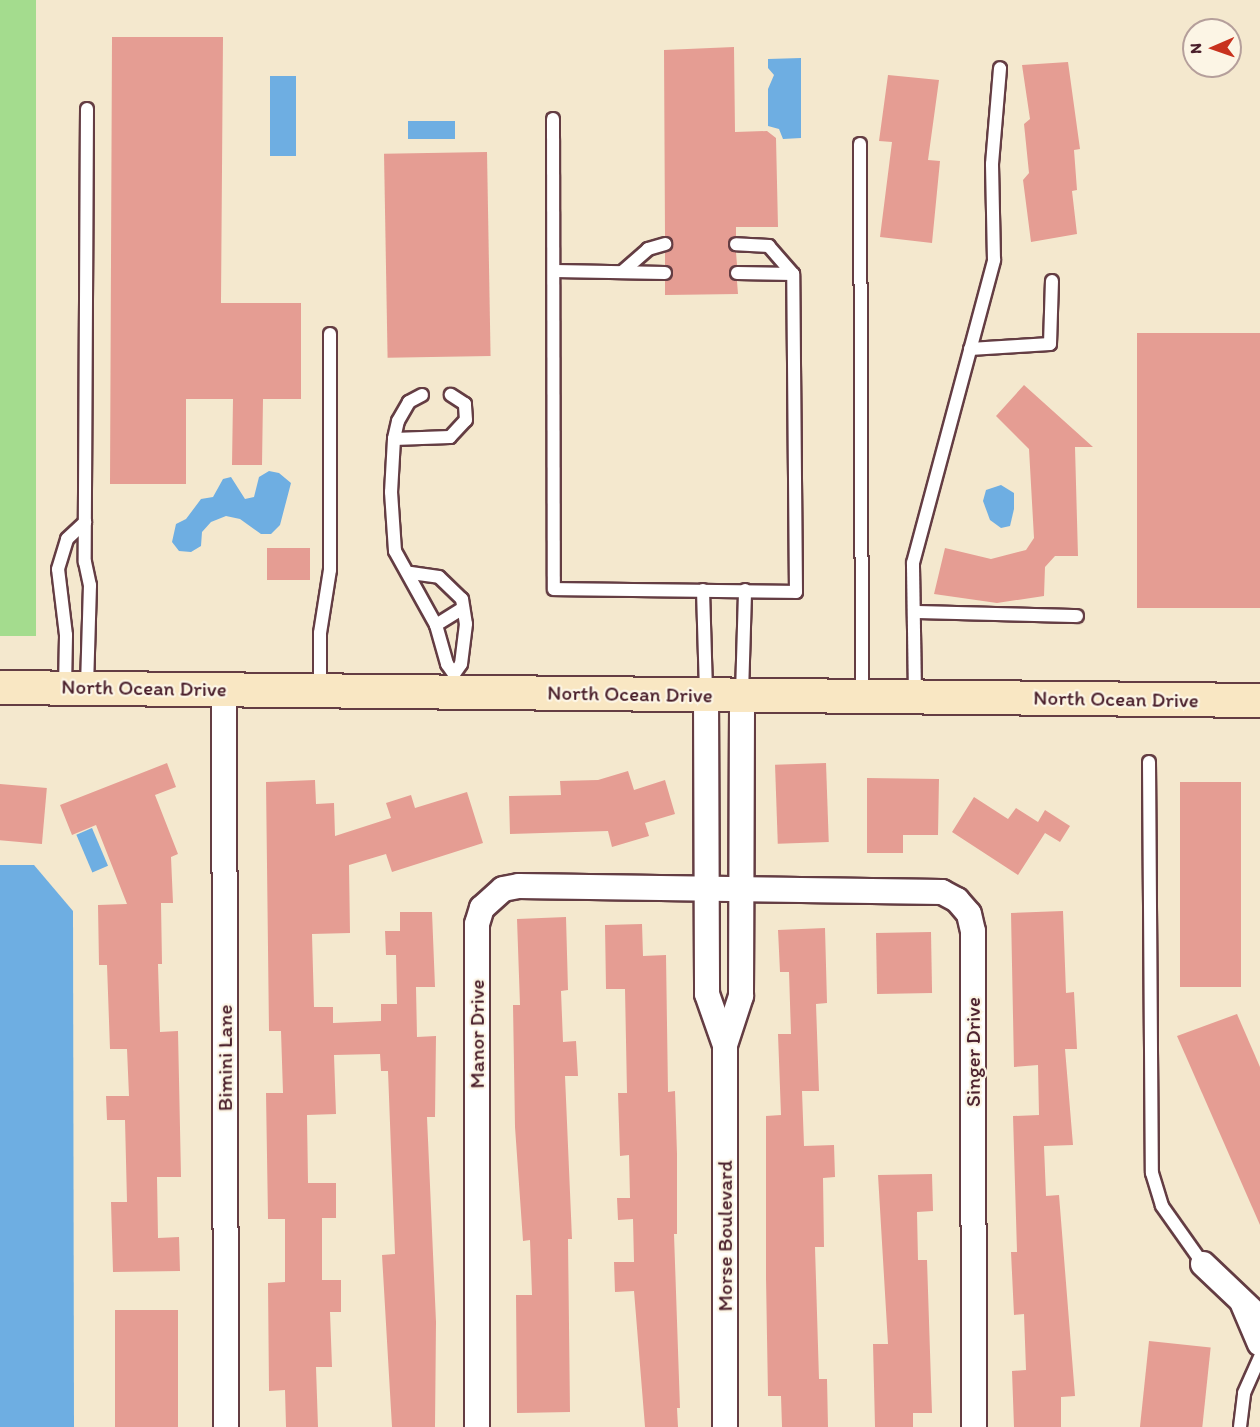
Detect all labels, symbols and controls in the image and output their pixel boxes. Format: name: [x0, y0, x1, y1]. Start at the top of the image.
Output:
north arrow: [1182, 18, 1242, 78]
text: N: [1186, 43, 1205, 54]
street label: North Ocean Drive: [61, 674, 227, 702]
street label: North Ocean Drive: [547, 680, 713, 708]
street label: North Ocean Drive: [1033, 685, 1199, 713]
street label: Manor Drive: [464, 979, 490, 1089]
street label: Singer Drive: [960, 997, 986, 1107]
street label: Bimini Lane: [212, 1005, 238, 1111]
street label: Morse Boulevard: [712, 1160, 738, 1312]

